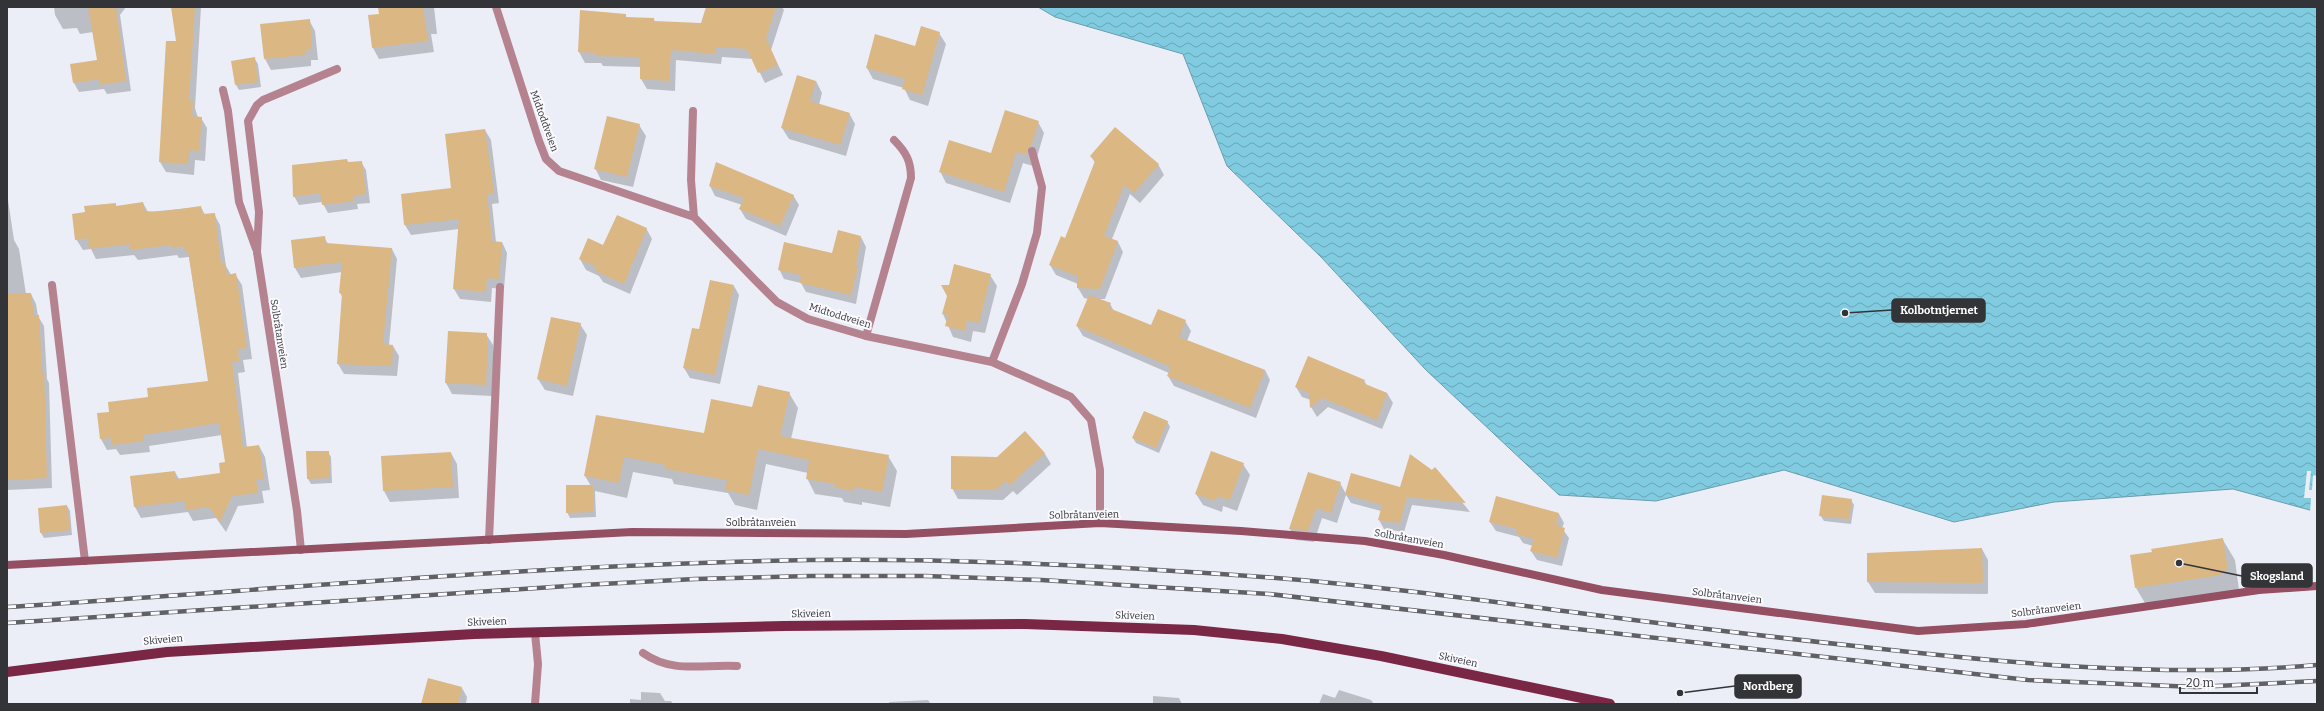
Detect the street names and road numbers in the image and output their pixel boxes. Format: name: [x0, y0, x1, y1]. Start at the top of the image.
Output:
street label: Midtoddveien: [527, 89, 561, 154]
street label: Solbråtanveien: [268, 298, 291, 370]
street label: Midtoddveien: [808, 301, 873, 331]
street label: Solbråtanveien: [1049, 508, 1120, 522]
street label: Solbråtanveien: [726, 517, 797, 529]
street label: Solbråtanveien: [1373, 527, 1445, 551]
street label: Solbråtanveien: [1691, 586, 1763, 606]
street label: Solbråtanveien: [2010, 600, 2082, 620]
street label: Skiveien: [791, 608, 832, 620]
street label: Skiveien: [1115, 609, 1156, 623]
street label: Skiveien: [467, 615, 508, 629]
street label: Skiveien: [143, 632, 184, 648]
street label: Skiveien: [1437, 650, 1479, 670]

